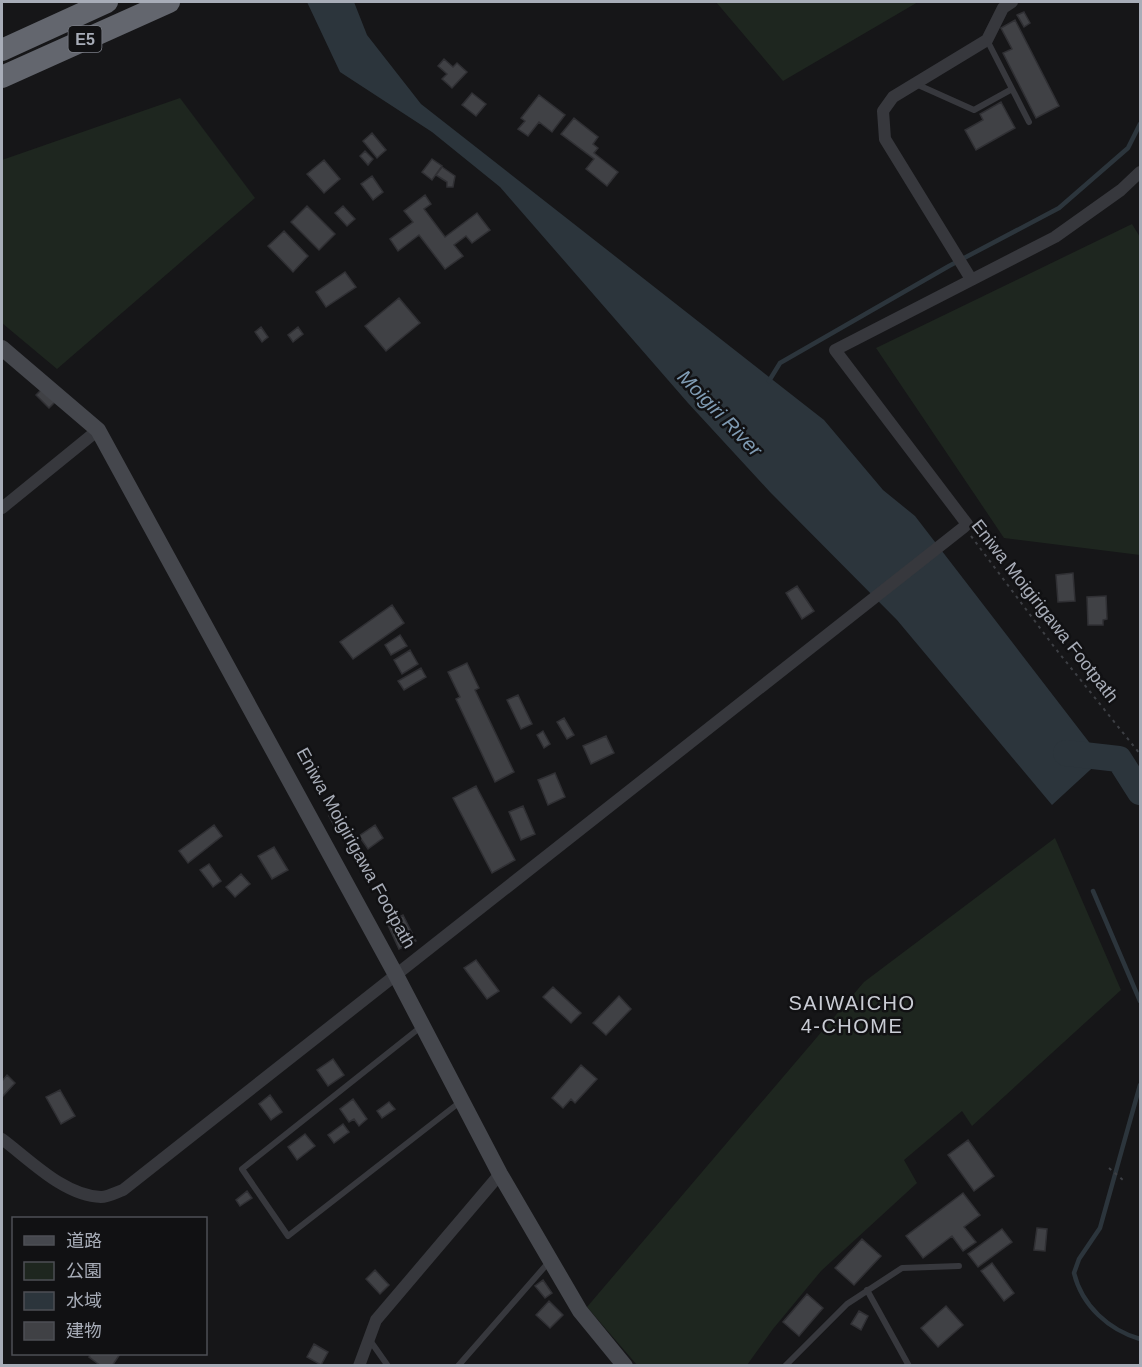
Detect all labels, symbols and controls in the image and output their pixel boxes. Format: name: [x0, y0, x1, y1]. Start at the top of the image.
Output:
road number: E5: [68, 26, 101, 52]
water label: Moigiri River: [673, 365, 767, 462]
street label: Eniwa Moigirigawa Footpath: [968, 516, 1122, 706]
street label: Eniwa Moigirigawa Footpath: [292, 744, 420, 952]
district label: SAIWAICHO 4-CHOME: [788, 992, 916, 1037]
legend: [12, 1217, 207, 1355]
text: 道路: [66, 1231, 102, 1251]
text: 公園: [66, 1261, 102, 1281]
text: 水域: [66, 1291, 102, 1311]
text: 建物: [66, 1321, 102, 1341]

